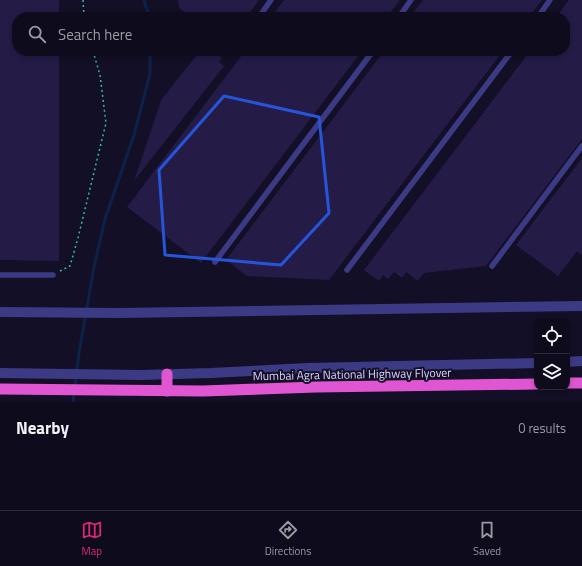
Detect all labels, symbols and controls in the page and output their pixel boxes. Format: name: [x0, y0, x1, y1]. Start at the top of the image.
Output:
search box: [12, 12, 570, 56]
icon: search: [26, 23, 48, 45]
text: Search here: [58, 23, 132, 46]
map controls: [534, 318, 570, 390]
button: locate: [534, 318, 570, 354]
button: layers: [534, 354, 570, 390]
street label: Mumbai Agra National Highway Flyover: [252, 363, 452, 385]
text: Nearby: [16, 415, 69, 441]
text: 0 results: [518, 418, 566, 438]
tab: Map: [81, 519, 103, 559]
tab: Directions: [265, 519, 311, 559]
tab: Saved: [473, 519, 501, 559]

